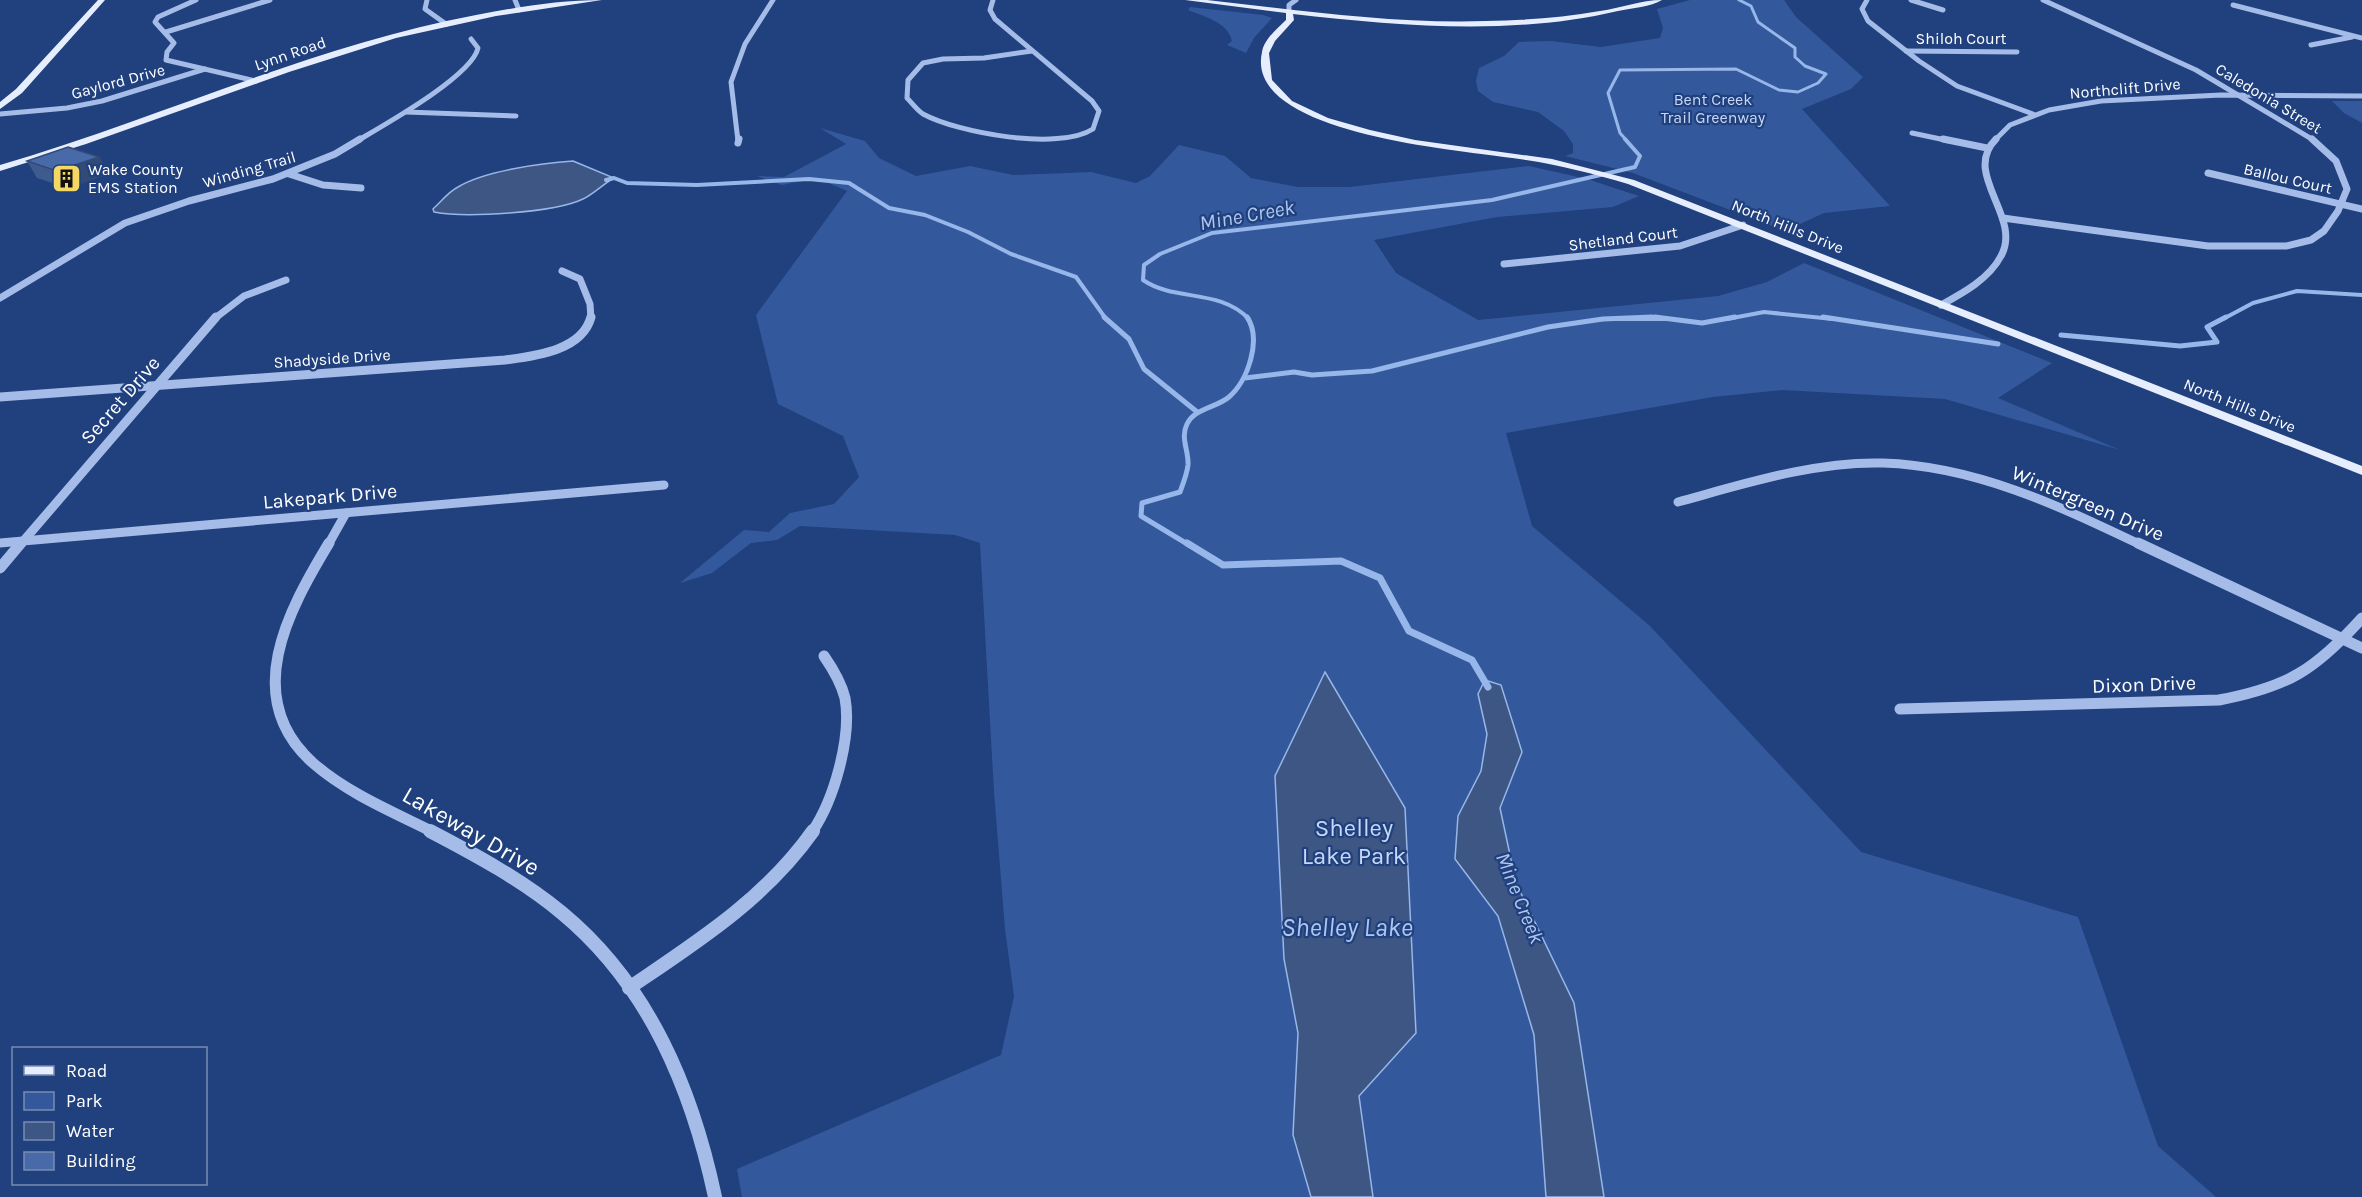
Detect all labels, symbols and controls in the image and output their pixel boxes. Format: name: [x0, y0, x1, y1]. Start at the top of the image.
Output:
street label: Shiloh Court: [1916, 29, 2006, 48]
street label: Lynn Road: [252, 32, 328, 75]
street label: Caledonia Street: [2212, 59, 2325, 138]
street label: Gaylord Drive: [69, 60, 167, 103]
street label: Northclift Drive: [2069, 74, 2181, 103]
park label: Bent Creek Trail Greenway: [1661, 90, 1766, 127]
street label: Winding Trail: [200, 147, 298, 192]
street label: Ballou Court: [2242, 159, 2334, 198]
place label: Wake County EMS Station: [88, 160, 184, 197]
building icon: Wake County EMS Station: [51, 162, 83, 194]
water label: Mine Creek: [1198, 195, 1297, 235]
street label: North Hills Drive: [1729, 195, 1847, 258]
street label: Shetland Court: [1567, 222, 1679, 255]
street label: Shadyside Drive: [273, 345, 391, 372]
street label: Secret Drive: [76, 352, 165, 449]
street label: North Hills Drive: [2181, 374, 2299, 437]
street label: Wintergreen Drive: [2008, 461, 2167, 546]
street label: Lakepark Drive: [262, 479, 398, 514]
street label: Dixon Drive: [2092, 671, 2196, 698]
street label: Lakeway Drive: [397, 780, 545, 882]
park label: Shelley Lake Park: [1302, 814, 1406, 870]
water label: Mine Creek: [1491, 849, 1549, 947]
water label: Shelley Lake: [1281, 912, 1413, 943]
legend: [12, 1047, 207, 1185]
text: Road: [66, 1060, 107, 1082]
text: Park: [66, 1090, 103, 1112]
text: Water: [66, 1120, 114, 1142]
text: Building: [66, 1150, 136, 1172]

